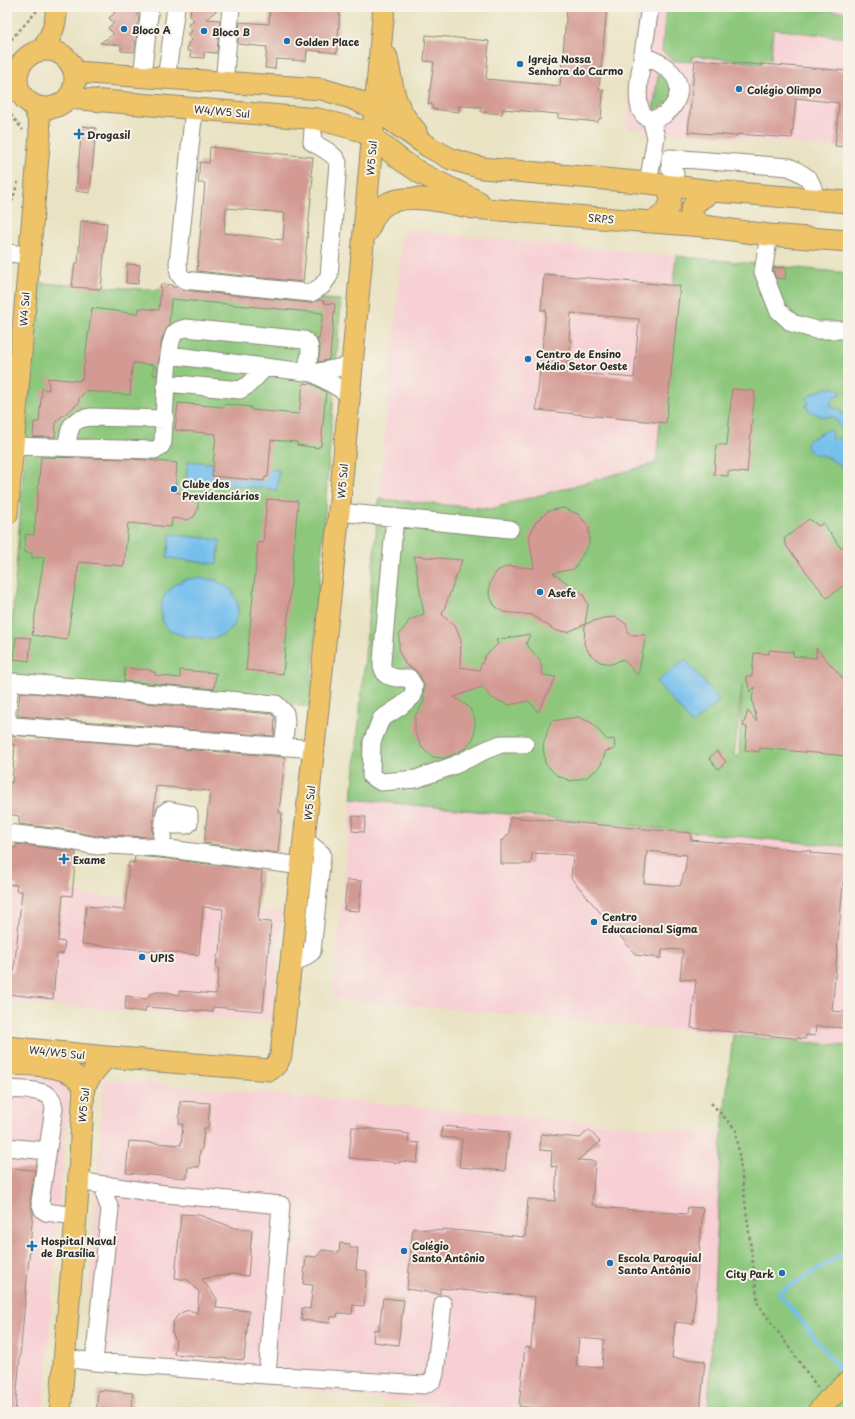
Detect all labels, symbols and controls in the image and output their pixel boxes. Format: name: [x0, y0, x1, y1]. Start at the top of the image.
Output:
place label: Bloco A: [132, 22, 171, 37]
marker: Bloco A: [119, 24, 129, 34]
place label: Bloco B: [212, 24, 250, 39]
marker: Bloco B: [199, 26, 209, 36]
place label: Golden Place: [295, 34, 360, 49]
marker: Golden Place: [282, 36, 292, 46]
place label: Igreja Nossa Senhora do Carmo: [528, 51, 623, 78]
marker: Igreja Nossa Senhora do Carmo: [515, 59, 525, 69]
place label: Colégio Olimpo: [747, 82, 821, 97]
marker: Colégio Olimpo: [734, 84, 744, 94]
street label: W4/W5 Sul: [193, 101, 251, 121]
place label: Drogasil: [87, 127, 130, 142]
marker: Drogasil: [74, 129, 84, 139]
street label: W5 Sul: [362, 140, 380, 176]
street label: SRPS: [587, 210, 615, 226]
street label: W4 Sul: [15, 291, 33, 327]
place label: Centro de Ensino Médio Setor Oeste: [536, 346, 628, 373]
marker: Centro de Ensino Médio Setor Oeste: [523, 354, 533, 364]
street label: W5 Sul: [333, 463, 351, 499]
place label: Clube dos Previdenciários: [182, 476, 259, 503]
marker: Clube dos Previdenciários: [169, 484, 179, 494]
place label: Asefe: [548, 585, 577, 600]
marker: Asefe: [535, 587, 545, 597]
street label: W5 Sul: [300, 785, 318, 821]
place label: Exame: [73, 852, 106, 867]
marker: Exame: [58, 853, 70, 865]
place label: Centro Educacional Sigma: [602, 909, 698, 936]
marker: Centro Educacional Sigma: [589, 917, 599, 927]
place label: UPIS: [150, 950, 175, 965]
marker: UPIS: [137, 952, 147, 962]
street label: W4/W5 Sul: [28, 1042, 86, 1062]
street label: W5 Sul: [74, 1087, 92, 1123]
place label: Hospital Naval de Brasília: [41, 1233, 116, 1260]
place label: Colégio Santo Antônio: [412, 1238, 485, 1265]
marker: Hospital Naval de Brasília: [26, 1240, 38, 1252]
marker: Colégio Santo Antônio: [399, 1246, 409, 1256]
place label: Escola Paroquial Santo Antônio: [618, 1250, 701, 1277]
marker: Escola Paroquial Santo Antônio: [605, 1258, 615, 1268]
place label: City Park: [726, 1266, 774, 1281]
marker: City Park: [777, 1268, 787, 1278]

